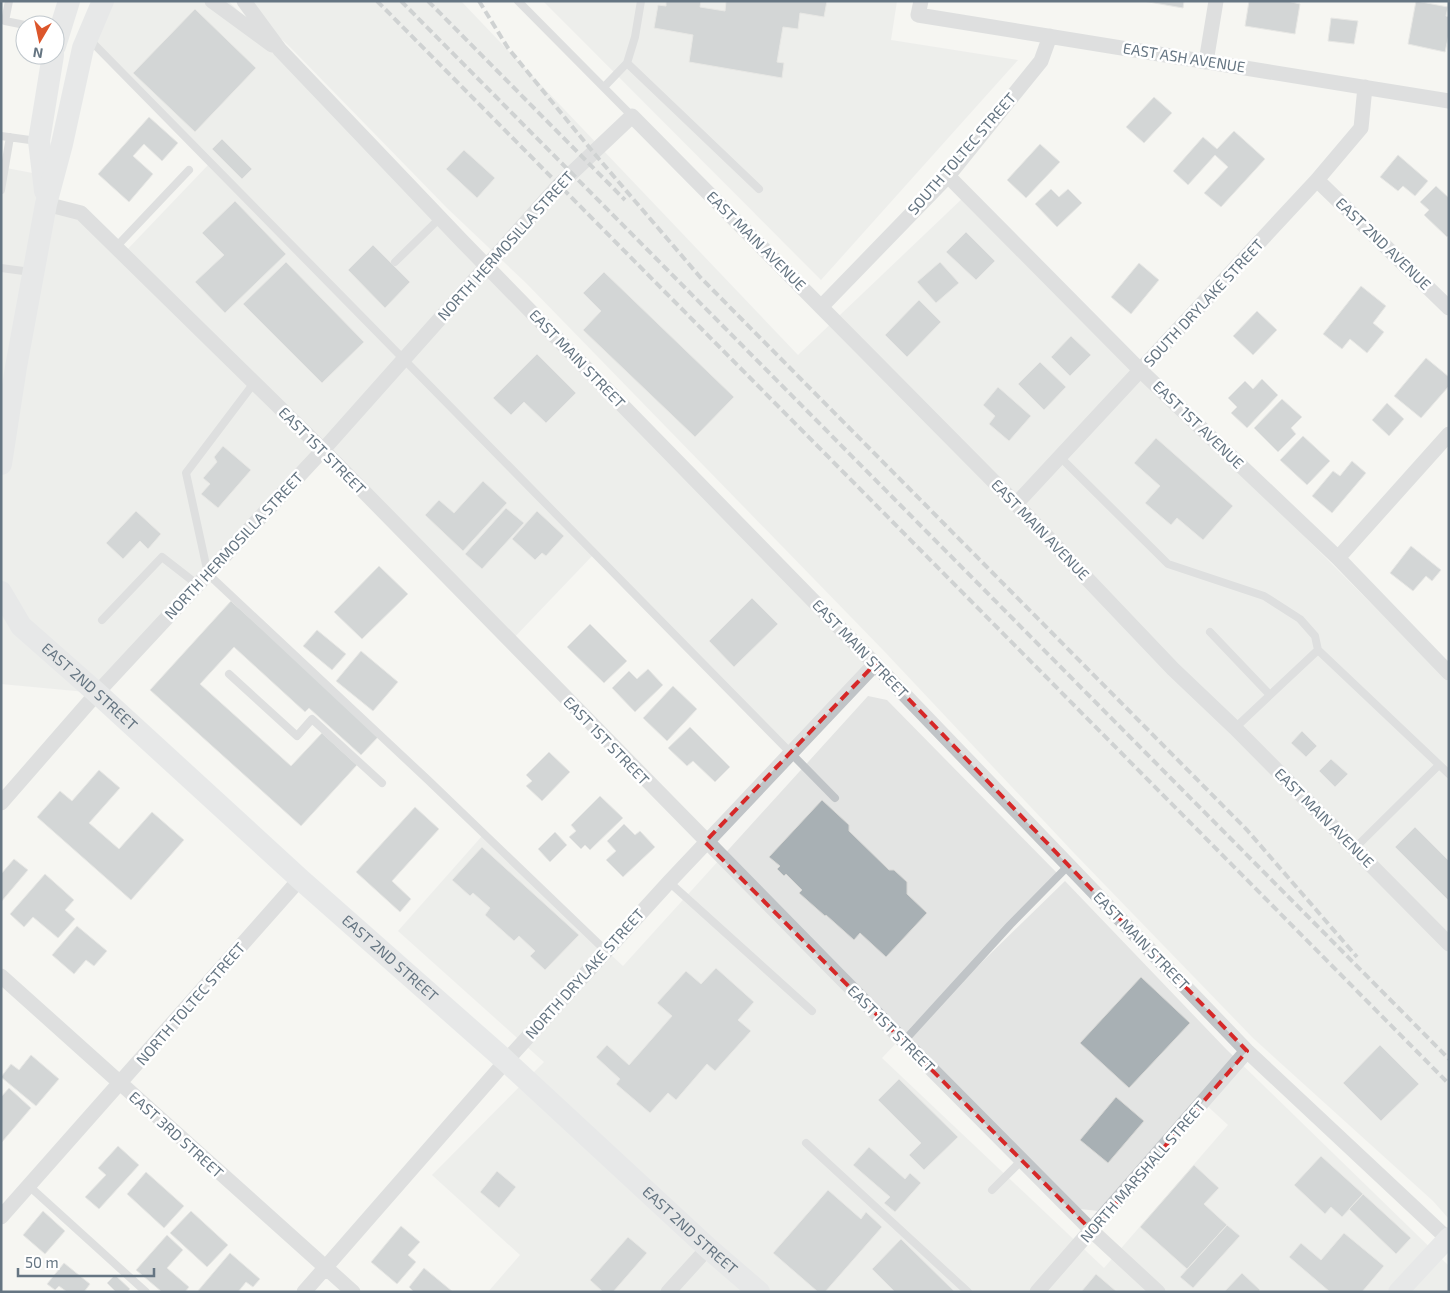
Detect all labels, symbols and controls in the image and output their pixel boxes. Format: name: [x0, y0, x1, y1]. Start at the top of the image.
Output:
north arrow: [15, 15, 65, 65]
street label: EAST ASH AVENUE: [1122, 38, 1247, 76]
text: N: [32, 44, 44, 63]
street label: SOUTH TOLTEC STREET: [903, 88, 1019, 218]
street label: NORTH HERMOSILLA STREET: [433, 167, 577, 324]
street label: EAST MAIN AVENUE: [703, 187, 810, 294]
street label: EAST 2ND AVENUE: [1332, 193, 1435, 293]
street label: SOUTH DRYLAKE STREET: [1140, 235, 1267, 370]
street label: EAST MAIN STREET: [526, 305, 630, 412]
street label: EAST 1ST AVENUE: [1150, 377, 1248, 472]
street label: EAST 1ST STREET: [275, 403, 370, 498]
street label: NORTH HERMOSILLA STREET: [160, 468, 306, 623]
street label: EAST MAIN AVENUE: [988, 475, 1093, 583]
street label: EAST MAIN STREET: [809, 595, 913, 702]
street label: EAST 2ND STREET: [39, 639, 142, 734]
street label: EAST 1ST STREET: [560, 692, 654, 788]
street label: EAST MAIN AVENUE: [1271, 764, 1378, 871]
street label: EAST MAIN STREET: [1090, 887, 1194, 994]
street label: NORTH DRYLAKE STREET: [521, 904, 648, 1042]
street label: EAST 2ND STREET: [339, 910, 442, 1005]
street label: NORTH TOLTEC STREET: [132, 938, 249, 1068]
street label: EAST 1ST STREET: [844, 981, 939, 1076]
street label: EAST 3RD STREET: [126, 1087, 228, 1182]
street label: NORTH MARSHALL STREET: [1076, 1097, 1209, 1246]
street label: EAST 2ND STREET: [639, 1182, 742, 1278]
scale bar: [18, 1246, 154, 1278]
text: 50 m: [25, 1253, 59, 1271]

